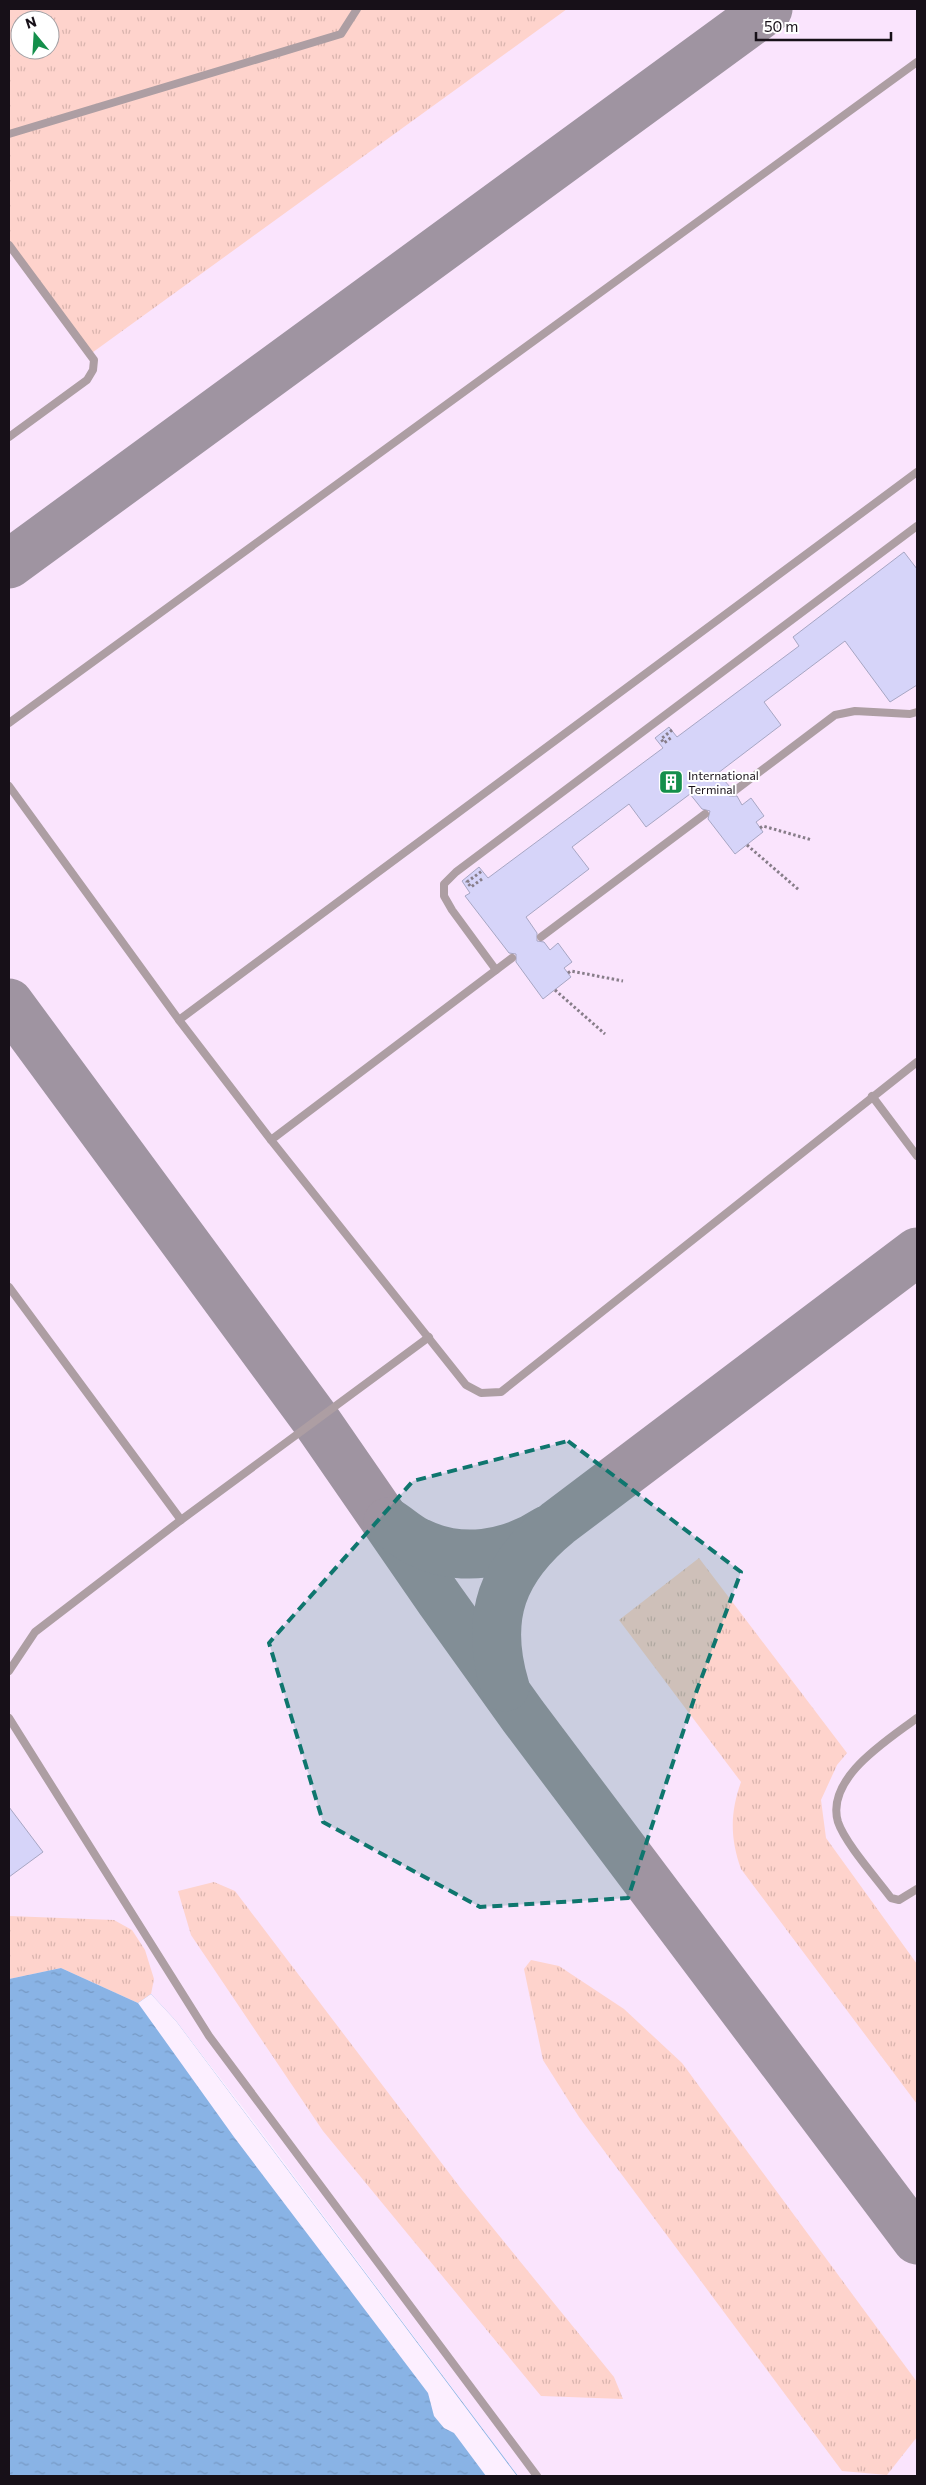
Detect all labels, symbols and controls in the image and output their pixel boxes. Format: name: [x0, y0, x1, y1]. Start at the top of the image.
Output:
north arrow: [10, 10, 60, 60]
scale bar: [756, 10, 891, 42]
text: N: [23, 12, 38, 32]
text: 50 m: [764, 17, 798, 35]
place label: International Terminal: [688, 768, 759, 796]
building icon: International Terminal: [658, 769, 684, 795]

